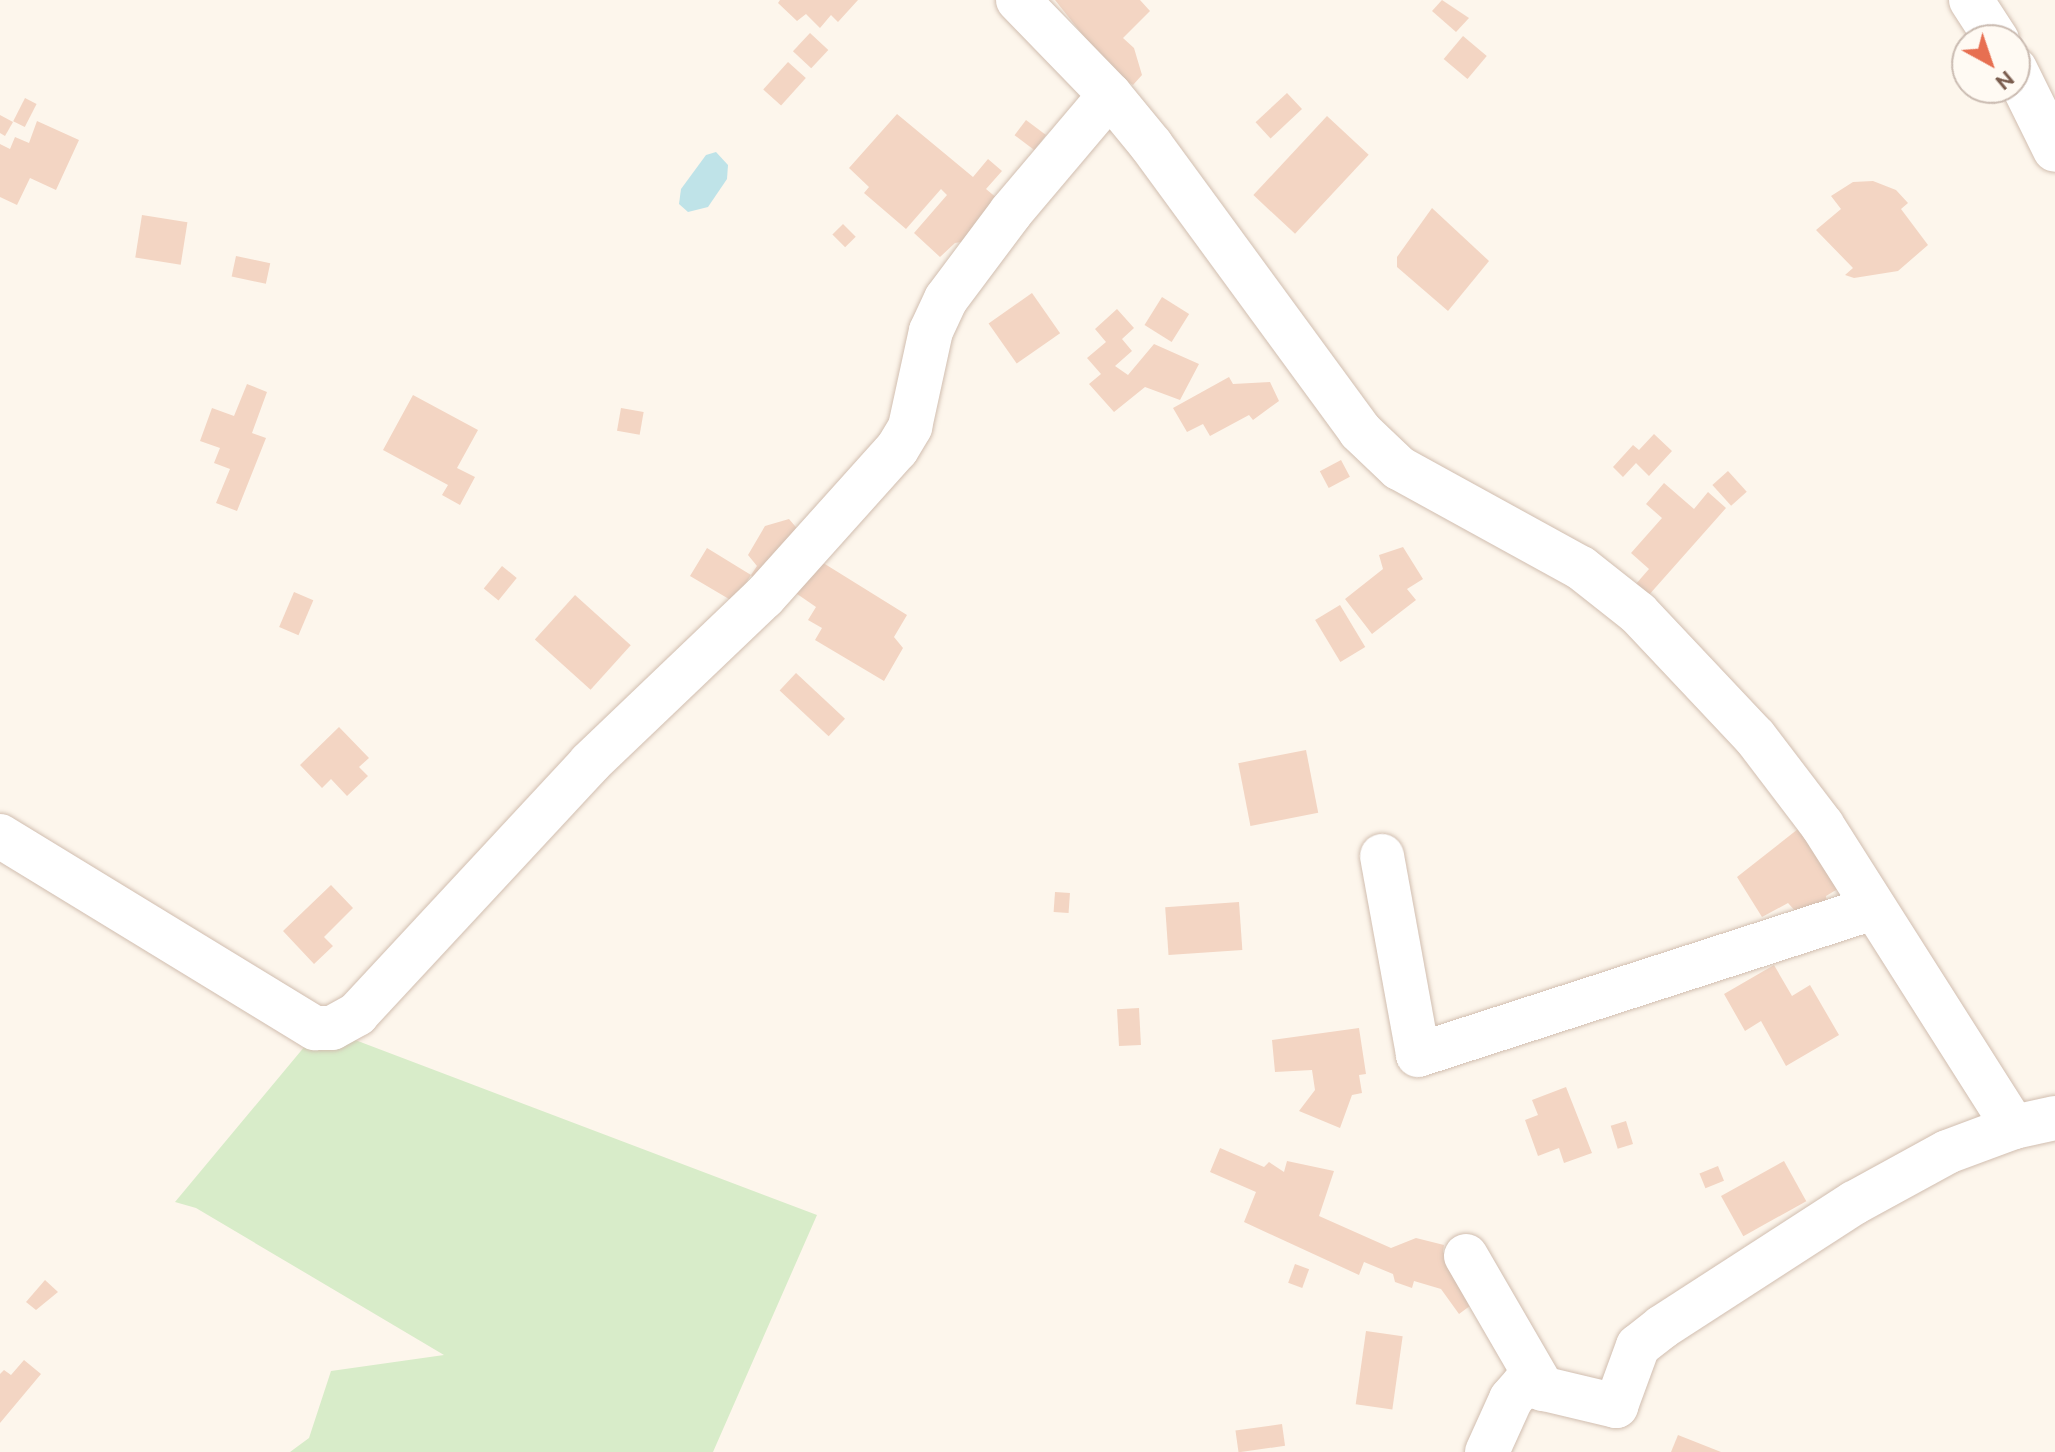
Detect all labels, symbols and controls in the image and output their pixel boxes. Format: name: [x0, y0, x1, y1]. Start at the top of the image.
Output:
north arrow: [1951, 24, 2031, 104]
text: N: [1991, 66, 2020, 96]

